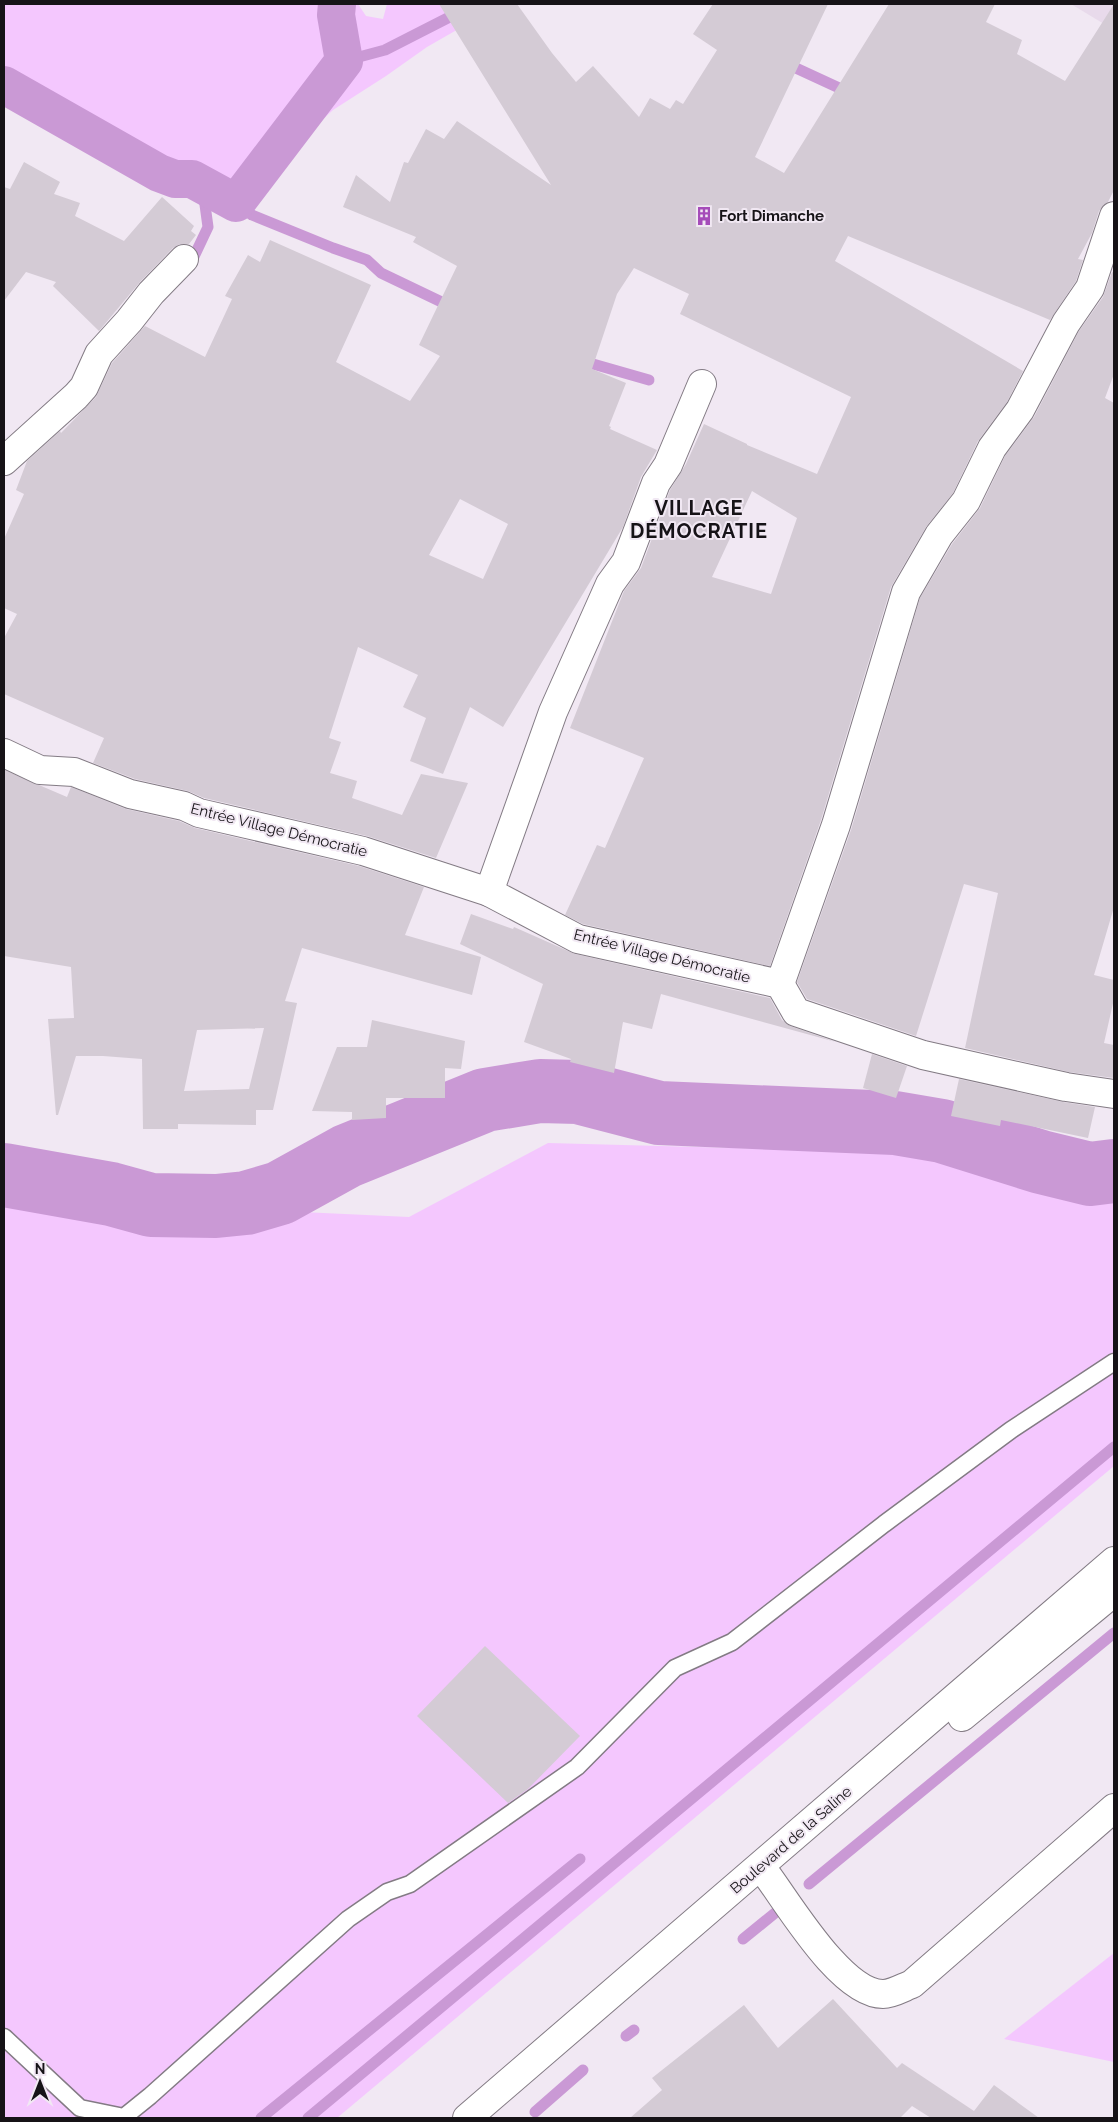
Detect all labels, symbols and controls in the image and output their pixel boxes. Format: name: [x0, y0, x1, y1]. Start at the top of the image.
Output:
building icon: Fort Dimanche: [693, 205, 715, 227]
place label: Fort Dimanche: [719, 207, 824, 225]
district label: VILLAGE DÉMOCRATIE: [630, 496, 768, 543]
street label: Entrée Village Démocratie: [189, 799, 369, 861]
street label: Entrée Village Démocratie: [572, 925, 752, 987]
street label: Boulevard de la Saline: [727, 1782, 856, 1898]
north arrow: [15, 2057, 65, 2107]
text: N: [35, 2061, 45, 2077]

